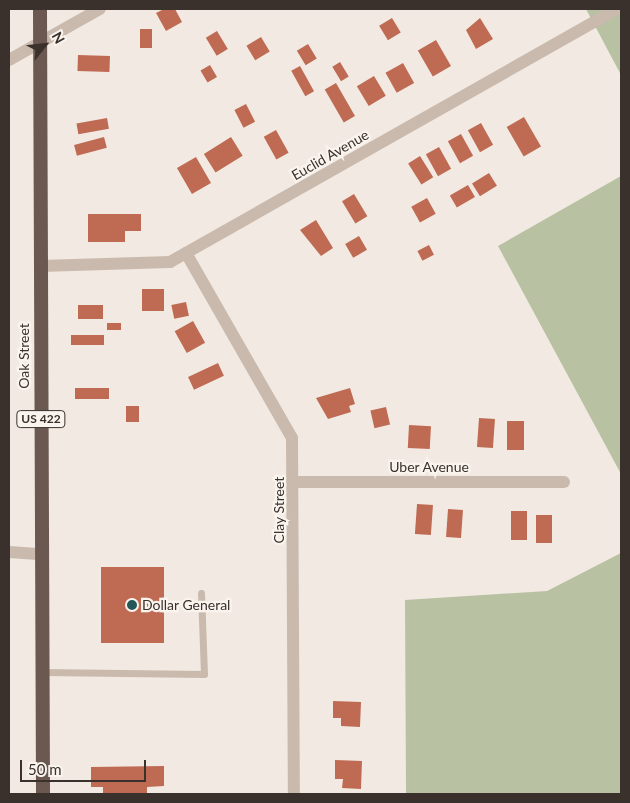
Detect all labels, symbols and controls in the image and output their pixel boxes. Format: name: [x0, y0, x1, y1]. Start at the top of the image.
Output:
north arrow: [20, 20, 70, 70]
text: N: [49, 29, 69, 46]
street label: Euclid Avenue: [288, 126, 372, 184]
street label: Oak Street: [16, 323, 32, 389]
road number: US 422: [16, 409, 66, 428]
street label: Uber Avenue: [389, 459, 469, 475]
street label: Clay Street: [271, 476, 287, 544]
place label: Dollar General: [142, 597, 231, 613]
marker: Dollar General: [126, 599, 138, 611]
scale bar: [22, 750, 149, 782]
text: 50 m: [28, 760, 62, 778]

